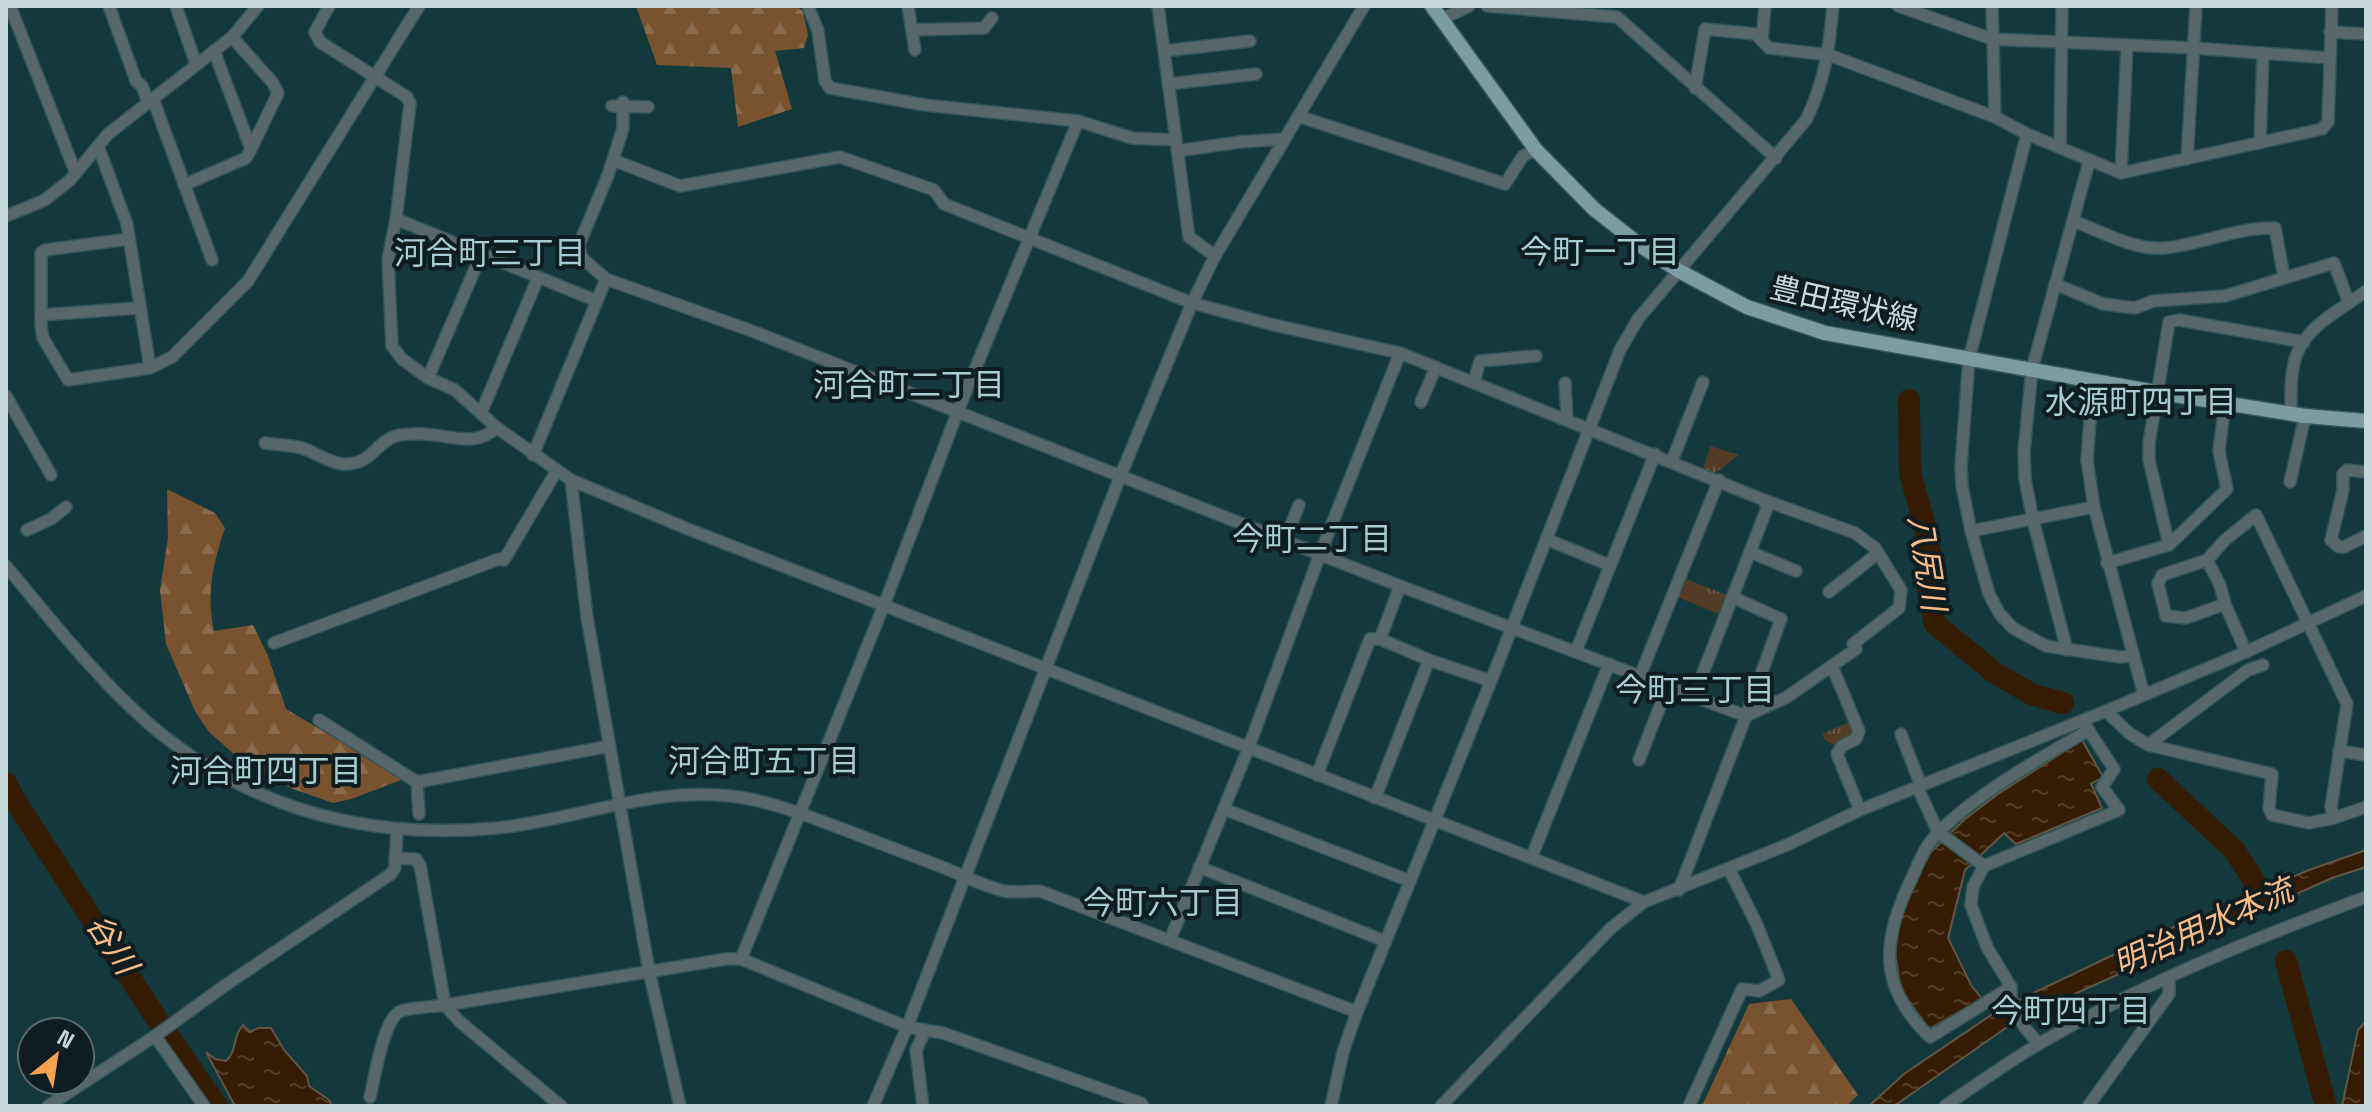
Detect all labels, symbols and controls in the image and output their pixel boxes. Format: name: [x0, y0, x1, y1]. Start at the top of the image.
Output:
district label: 今町一丁目: [1520, 232, 1680, 272]
district label: 河合町三丁目: [394, 233, 586, 273]
street label: 豊田環状線: [1767, 268, 1922, 339]
district label: 河合町二丁目: [813, 365, 1005, 405]
district label: 水源町四丁目: [2045, 382, 2237, 422]
water label: 八尻川: [1900, 512, 1955, 616]
district label: 今町二丁目: [1232, 519, 1392, 559]
district label: 今町三丁目: [1615, 670, 1775, 710]
district label: 河合町五丁目: [668, 741, 860, 781]
district label: 河合町四丁目: [170, 751, 362, 791]
water label: 明治用水本流: [2107, 868, 2303, 984]
district label: 今町六丁目: [1083, 883, 1243, 923]
water label: 谷川: [78, 906, 148, 984]
district label: 今町四丁目: [1991, 991, 2151, 1031]
north arrow: [16, 1016, 96, 1096]
text: N: [53, 1023, 79, 1054]

